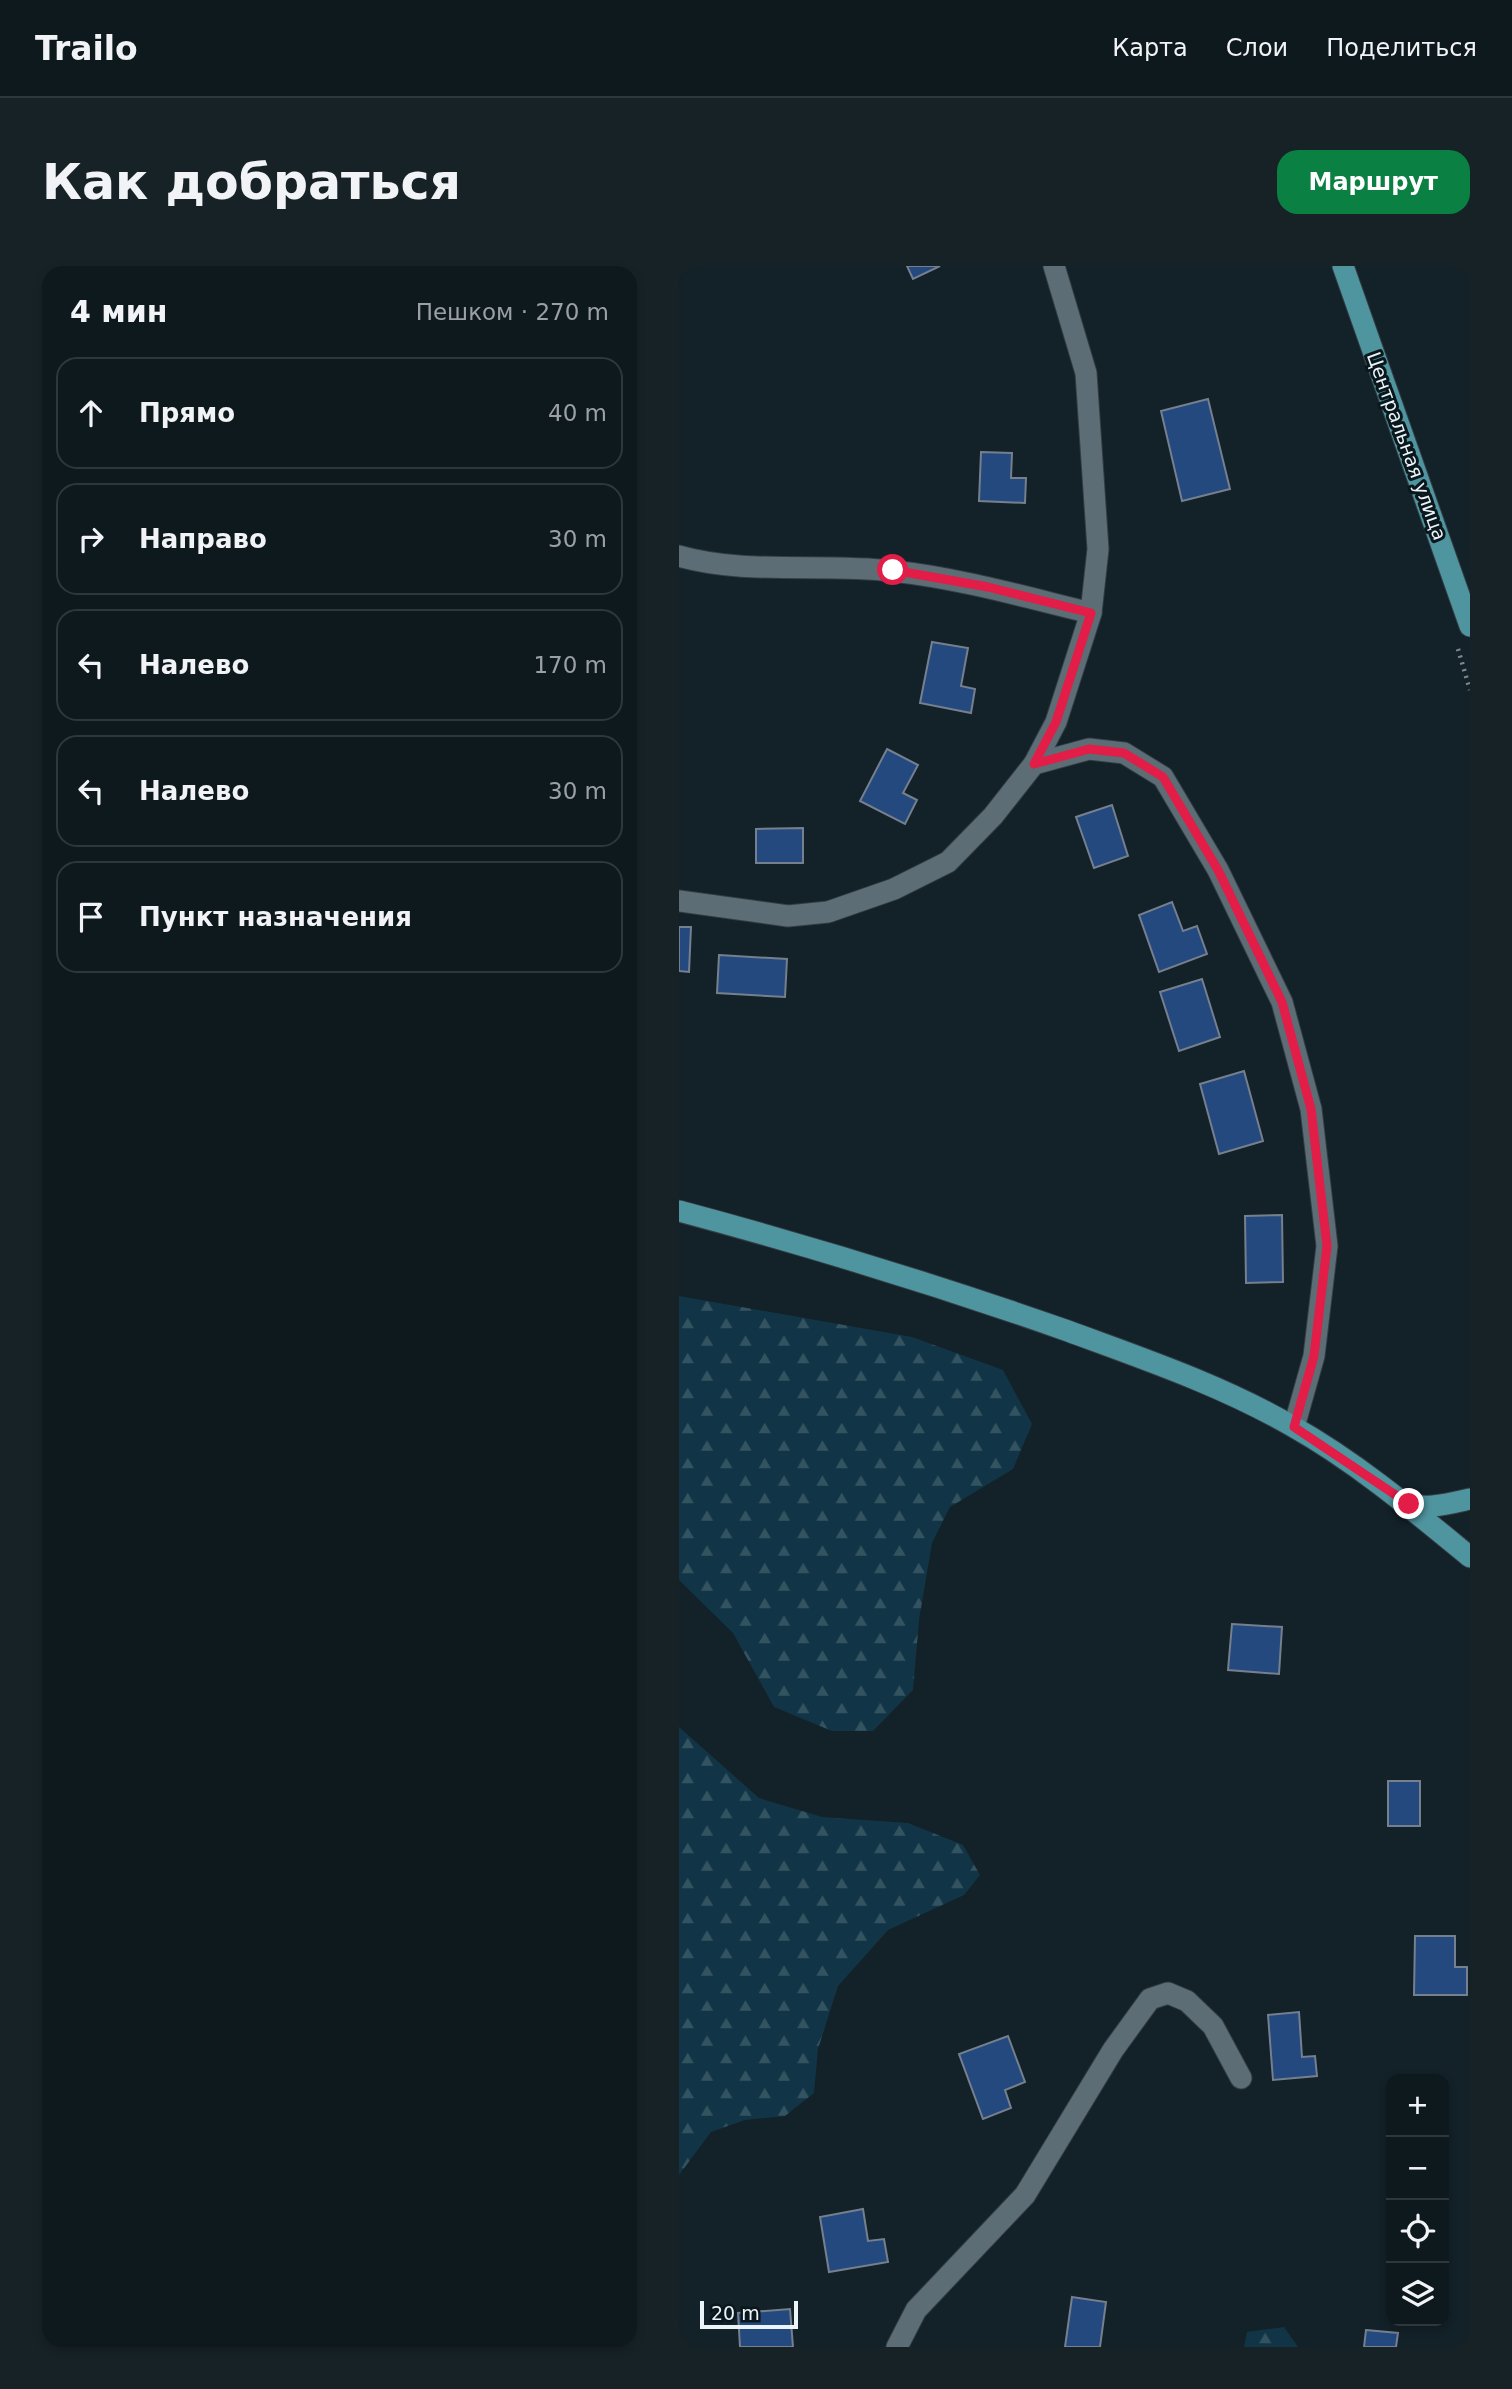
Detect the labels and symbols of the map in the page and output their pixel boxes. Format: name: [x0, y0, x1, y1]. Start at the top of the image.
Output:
street label: Центральная улица: [1363, 349, 1451, 543]
route start: [877, 554, 908, 585]
route end: [1393, 1488, 1424, 1519]
scale bar: [700, 2298, 798, 2330]

